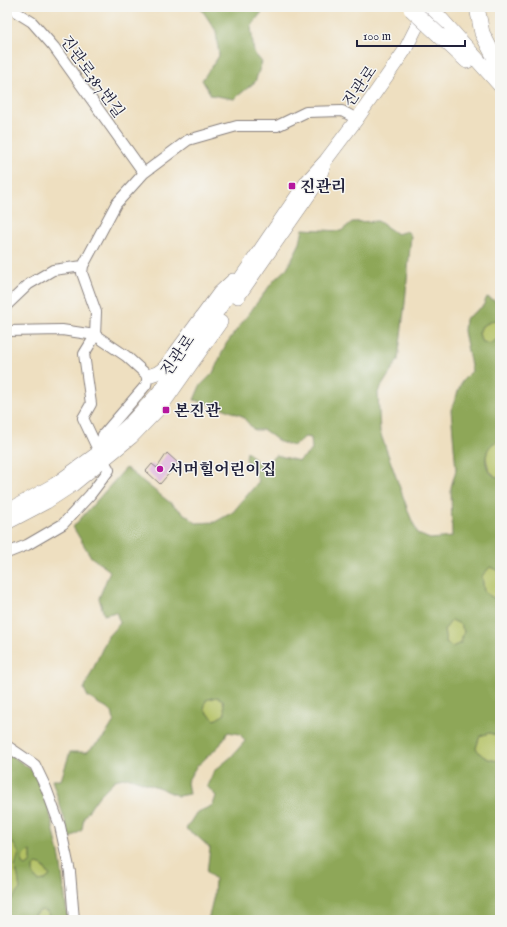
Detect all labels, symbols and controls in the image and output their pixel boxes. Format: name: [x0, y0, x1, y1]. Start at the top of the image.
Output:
scale bar: [357, 22, 465, 48]
text: 100 m: [363, 29, 391, 44]
street label: 진관로387번길: [55, 32, 128, 122]
street label: 진관로: [339, 62, 382, 112]
place label: 진관리: [300, 177, 346, 198]
marker: 진관리: [287, 181, 297, 191]
street label: 진관로: [157, 331, 200, 381]
place label: 본진관: [174, 401, 221, 422]
marker: 본진관: [161, 405, 171, 415]
place label: 서머힐어린이집: [168, 460, 276, 481]
marker: 서머힐어린이집: [155, 464, 165, 474]

